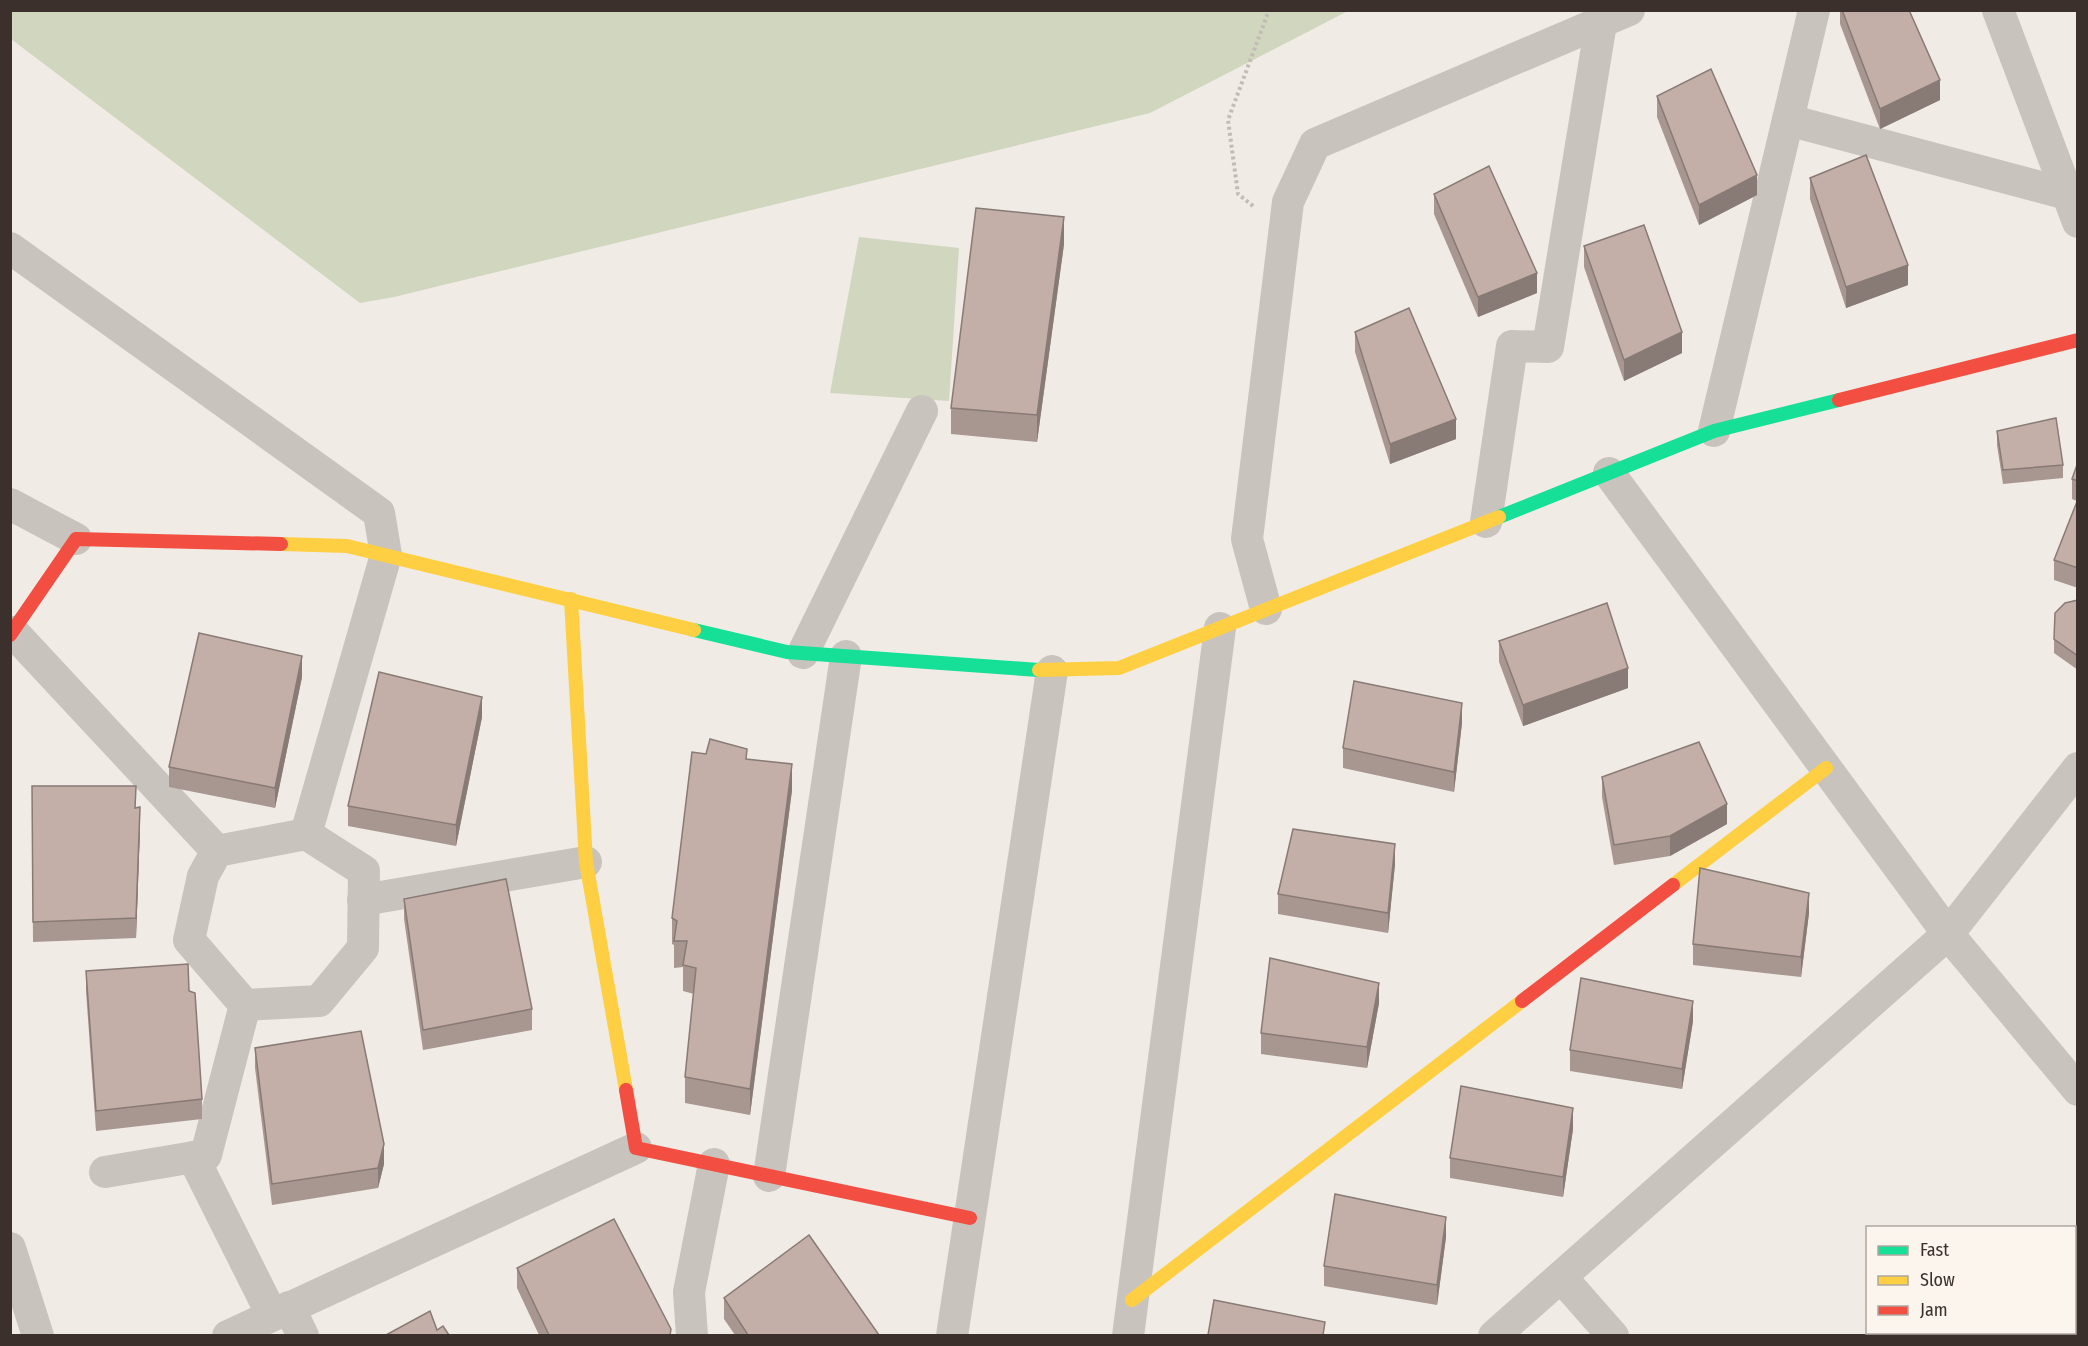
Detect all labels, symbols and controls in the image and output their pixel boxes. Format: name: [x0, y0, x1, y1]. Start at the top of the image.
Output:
legend: [1866, 1226, 2076, 1334]
text: Fast: [1920, 1239, 1949, 1261]
text: Slow: [1920, 1269, 1955, 1291]
text: Jam: [1920, 1299, 1948, 1321]

